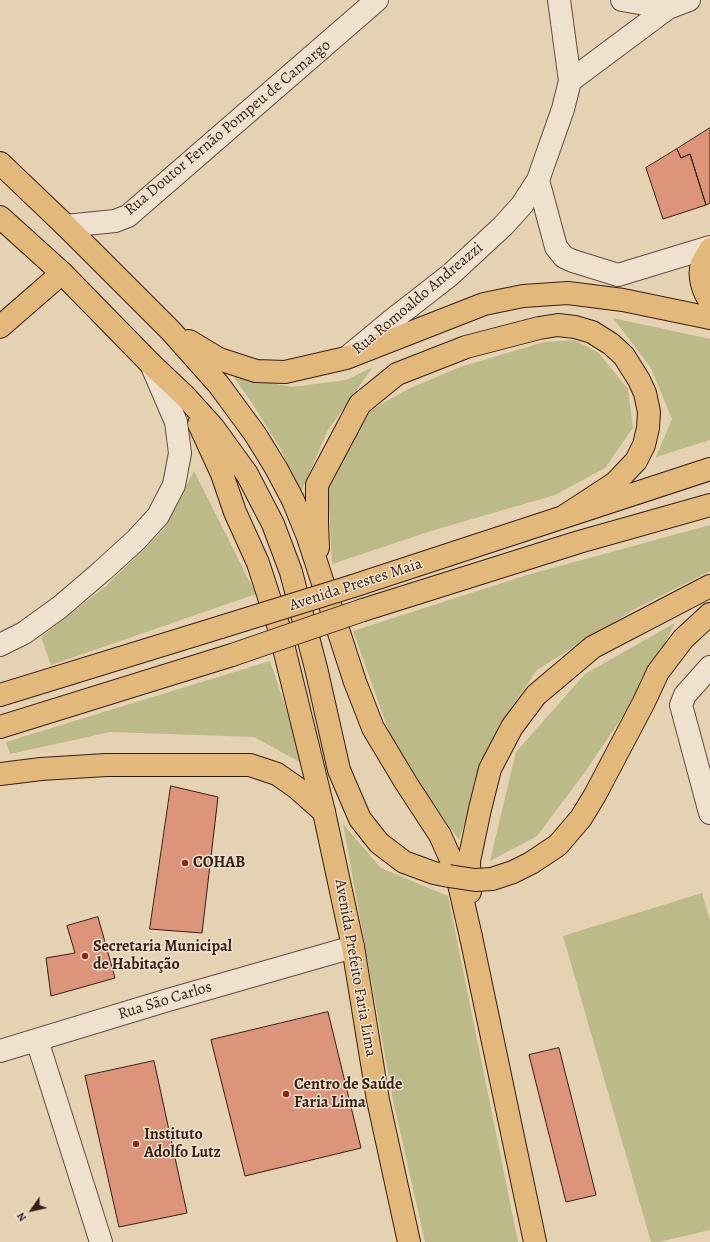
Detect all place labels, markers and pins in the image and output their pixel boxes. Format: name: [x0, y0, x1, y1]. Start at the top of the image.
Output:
place label: COHAB: [193, 853, 245, 873]
marker: COHAB: [180, 858, 190, 868]
place label: Secretaria Municipal de Habitação: [93, 937, 232, 975]
marker: Secretaria Municipal de Habitação: [80, 951, 90, 961]
place label: Centro de Saúde Faria Lima: [294, 1075, 402, 1113]
marker: Centro de Saúde Faria Lima: [281, 1089, 291, 1099]
place label: Instituto Adolfo Lutz: [144, 1125, 221, 1163]
marker: Instituto Adolfo Lutz: [131, 1139, 141, 1149]

